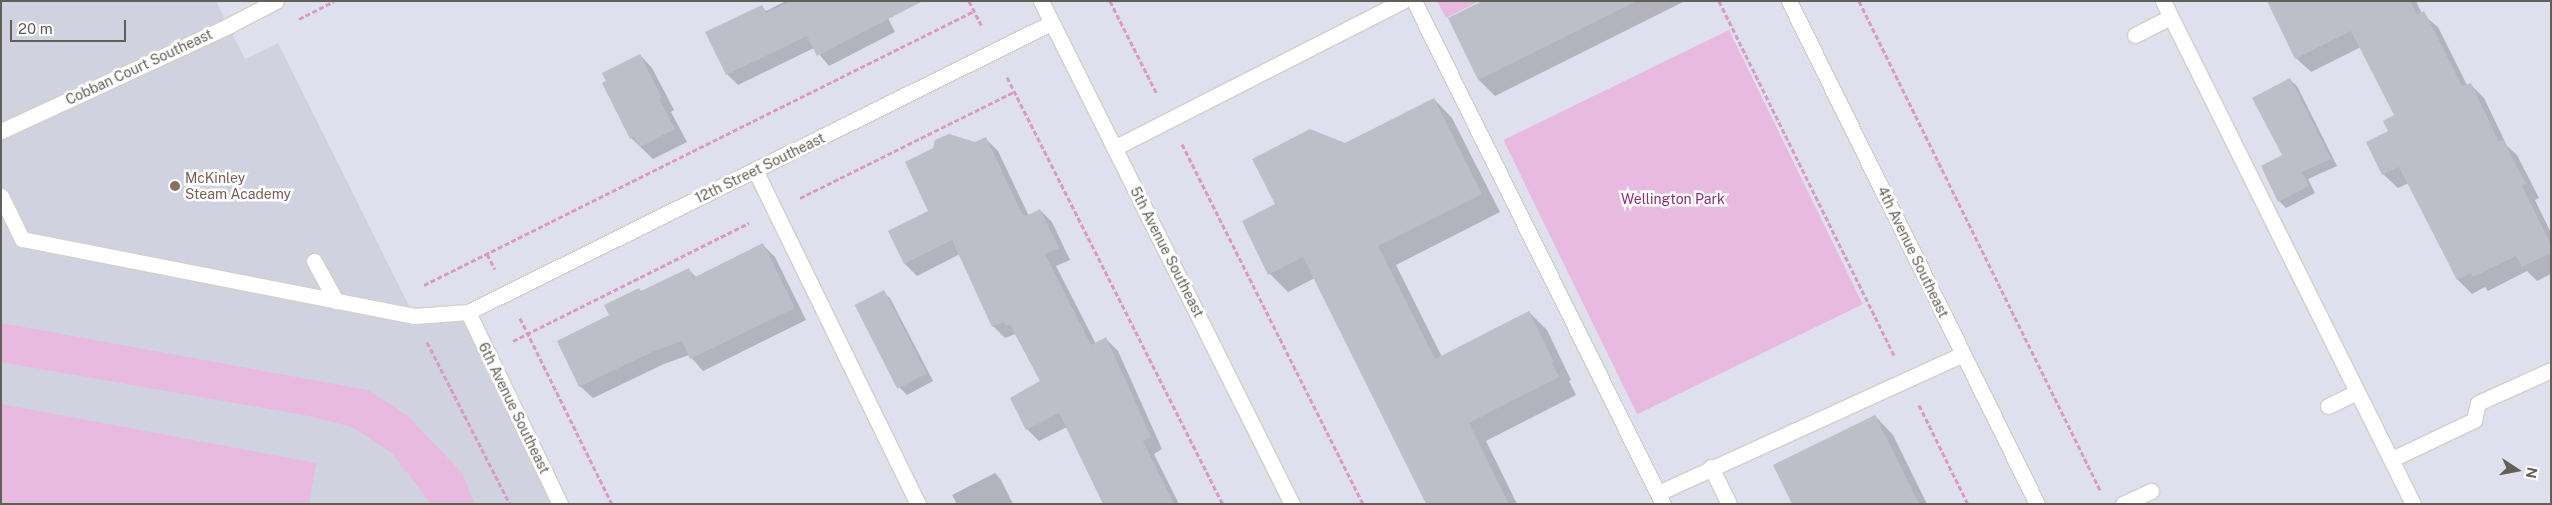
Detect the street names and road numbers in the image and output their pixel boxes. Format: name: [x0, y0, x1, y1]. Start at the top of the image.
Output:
street label: Cobban Court Southeast: [63, 26, 215, 108]
street label: 12th Street Southeast: [692, 129, 828, 207]
street label: 5th Avenue Southeast: [1127, 184, 1207, 320]
street label: 4th Avenue Southeast: [1874, 184, 1952, 320]
street label: 6th Avenue Southeast: [475, 340, 553, 476]

